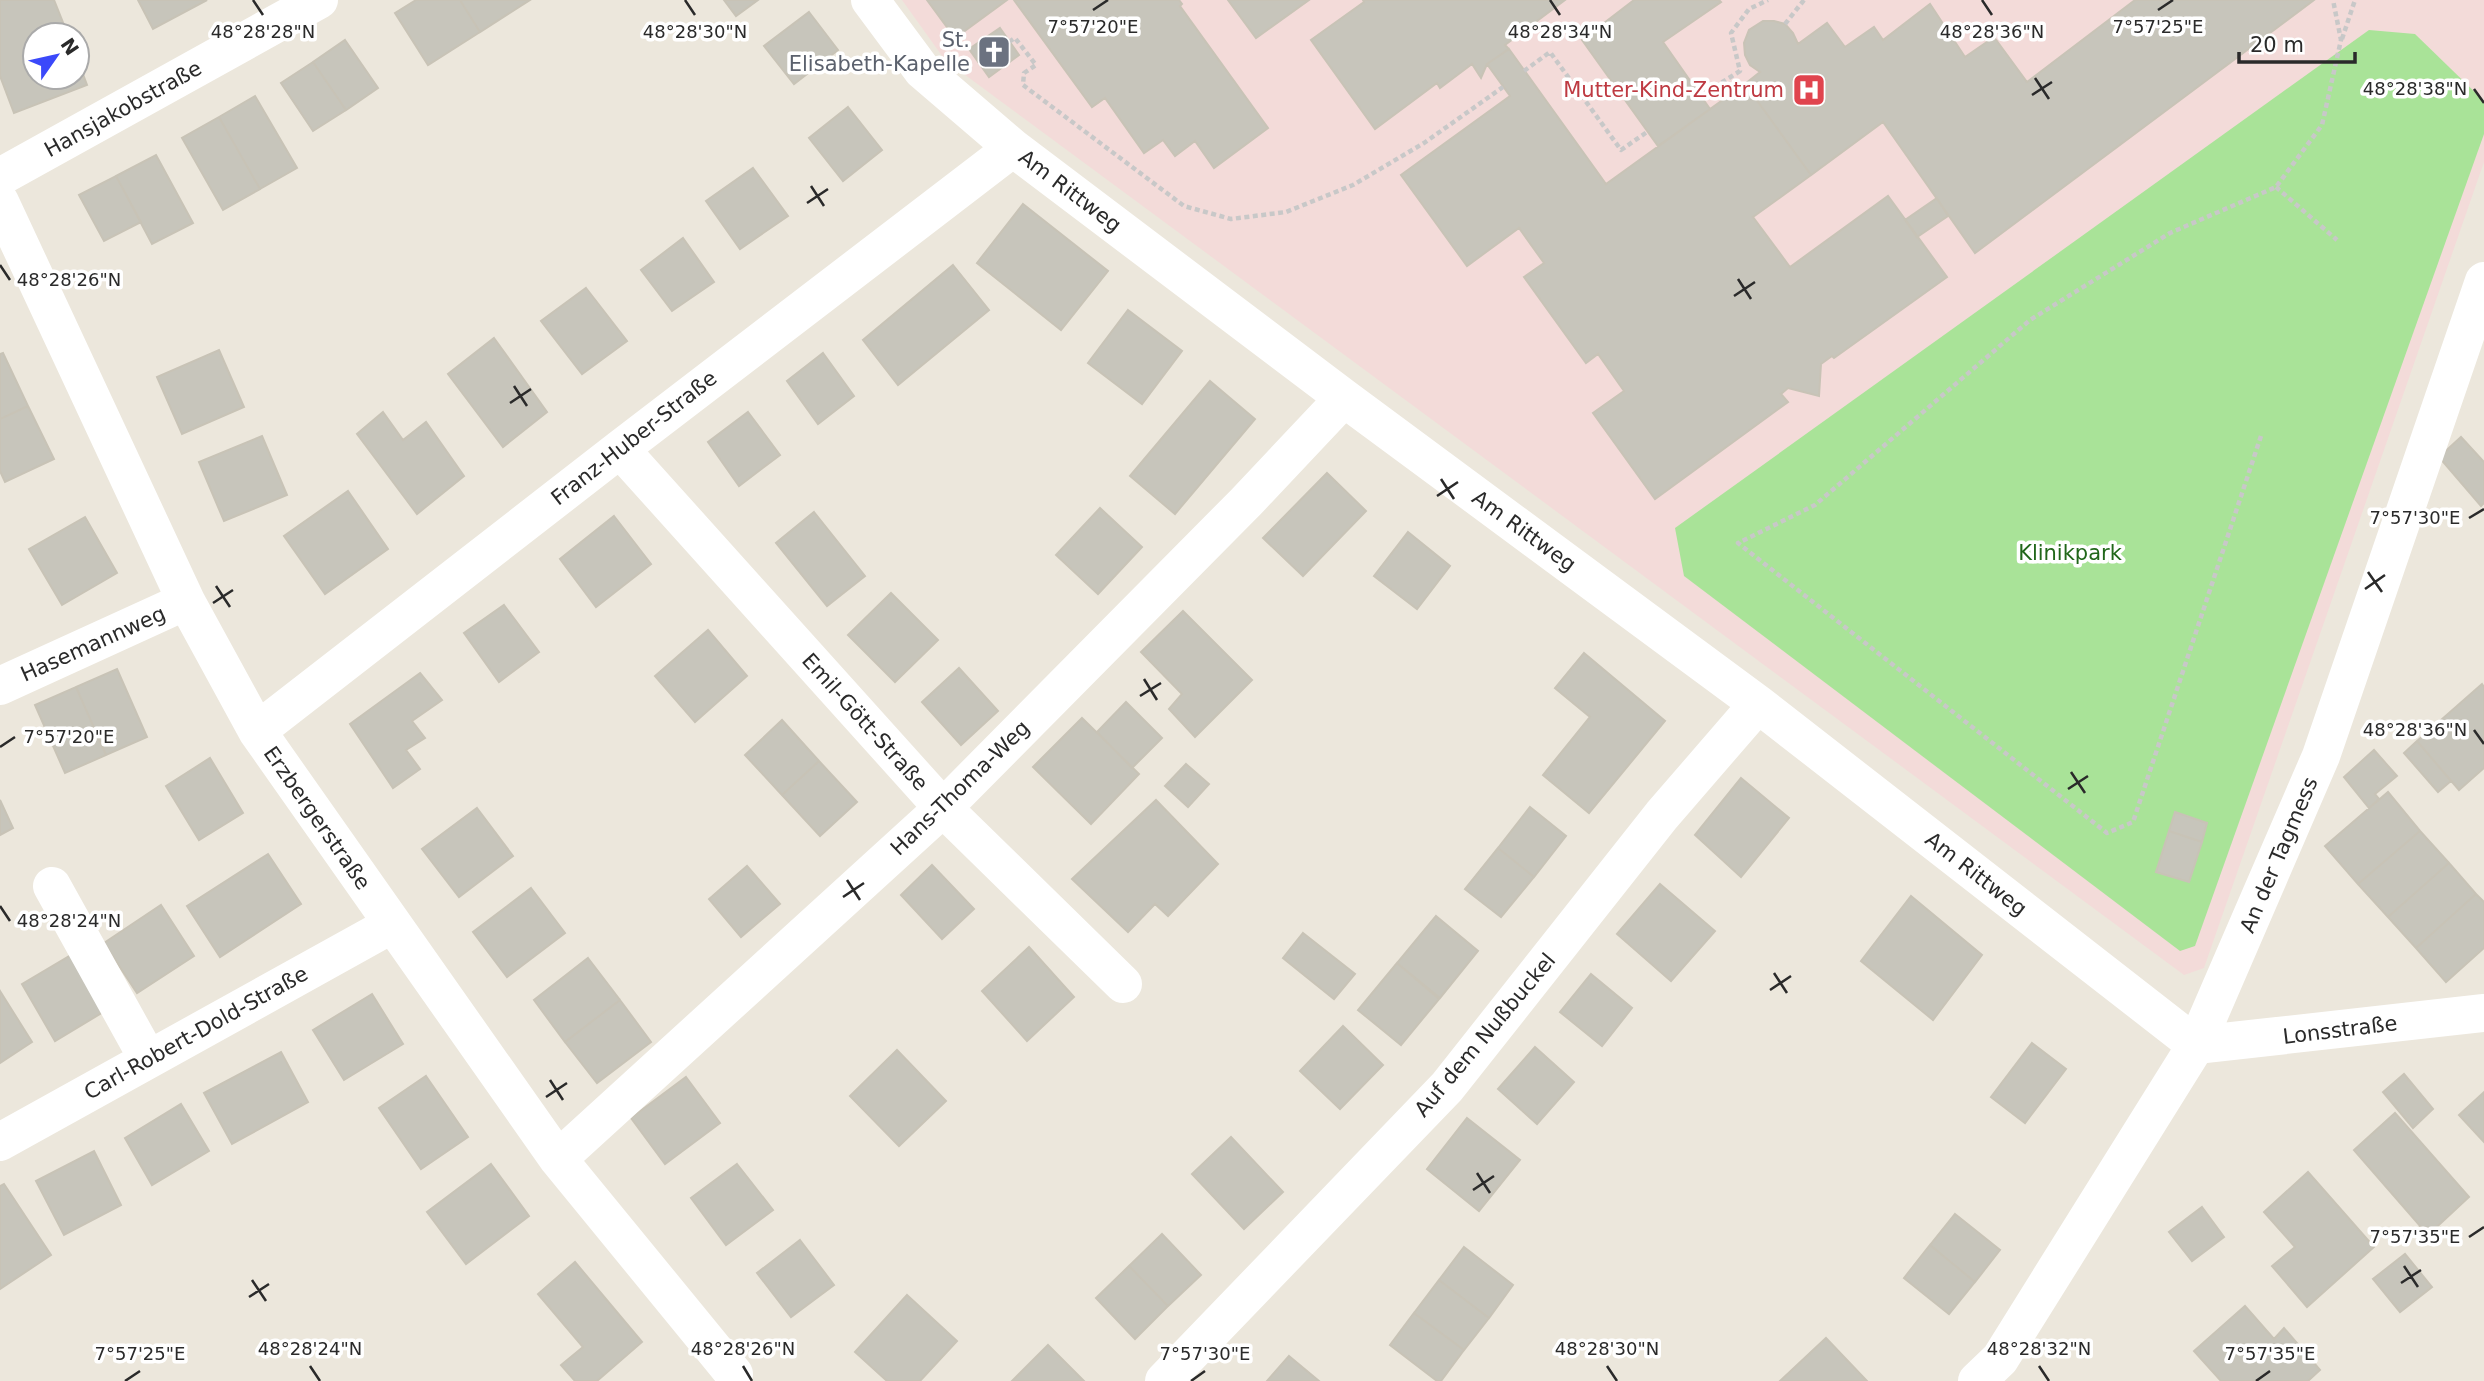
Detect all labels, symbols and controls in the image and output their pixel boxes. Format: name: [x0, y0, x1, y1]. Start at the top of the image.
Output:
text: 7°57'20"E: [1048, 16, 1138, 37]
text: 7°57'25"E: [2113, 16, 2203, 37]
north arrow: [21, 21, 91, 91]
text: 48°28'28"N: [211, 21, 315, 42]
text: 48°28'30"N: [643, 21, 747, 42]
text: 48°28'34"N: [1508, 21, 1612, 42]
text: 48°28'36"N: [1940, 21, 2044, 42]
scale bar: [2239, 21, 2354, 65]
place label: St. Elisabeth-Kapelle: [789, 28, 970, 76]
church icon: St. Elisabeth-Kapelle: [975, 33, 1013, 71]
text: 20 m: [2250, 33, 2304, 57]
text: N: [57, 34, 84, 59]
street label: Hansjakobstraße: [40, 56, 206, 162]
hospital icon: Mutter-Kind-Zentrum: [1790, 71, 1828, 109]
place label: Mutter-Kind-Zentrum: [1563, 78, 1784, 102]
text: 48°28'38"N: [2363, 78, 2467, 99]
street label: Am Rittweg: [1014, 145, 1126, 237]
text: 48°28'26"N: [17, 269, 121, 290]
street label: Franz-Huber-Straße: [546, 366, 722, 510]
street label: Am Rittweg: [1468, 485, 1580, 577]
text: 7°57'30"E: [2370, 507, 2460, 528]
park label: Klinikpark: [2018, 541, 2123, 565]
street label: Hasemannweg: [17, 601, 169, 687]
street label: Emil-Gött-Straße: [797, 649, 933, 795]
street label: Hans-Thoma-Weg: [886, 716, 1034, 860]
text: 48°28'36"N: [2363, 719, 2467, 740]
text: 7°57'20"E: [24, 726, 114, 747]
street label: Erzbergerstraße: [259, 742, 375, 894]
street label: An der Tagmess: [2235, 774, 2323, 936]
street label: Am Rittweg: [1921, 827, 2031, 921]
text: 48°28'24"N: [17, 910, 121, 931]
street label: Auf dem Nußbuckel: [1410, 948, 1560, 1122]
street label: Carl-Robert-Dold-Straße: [80, 961, 312, 1105]
street label: Lonsstraße: [2281, 1011, 2399, 1049]
text: 7°57'35"E: [2370, 1226, 2460, 1247]
text: 48°28'24"N: [258, 1338, 362, 1359]
text: 48°28'26"N: [691, 1338, 795, 1359]
text: 48°28'30"N: [1555, 1338, 1659, 1359]
text: 48°28'32"N: [1987, 1338, 2091, 1359]
text: 7°57'25"E: [95, 1343, 185, 1364]
text: 7°57'30"E: [1160, 1343, 1250, 1364]
text: 7°57'35"E: [2225, 1343, 2315, 1364]

